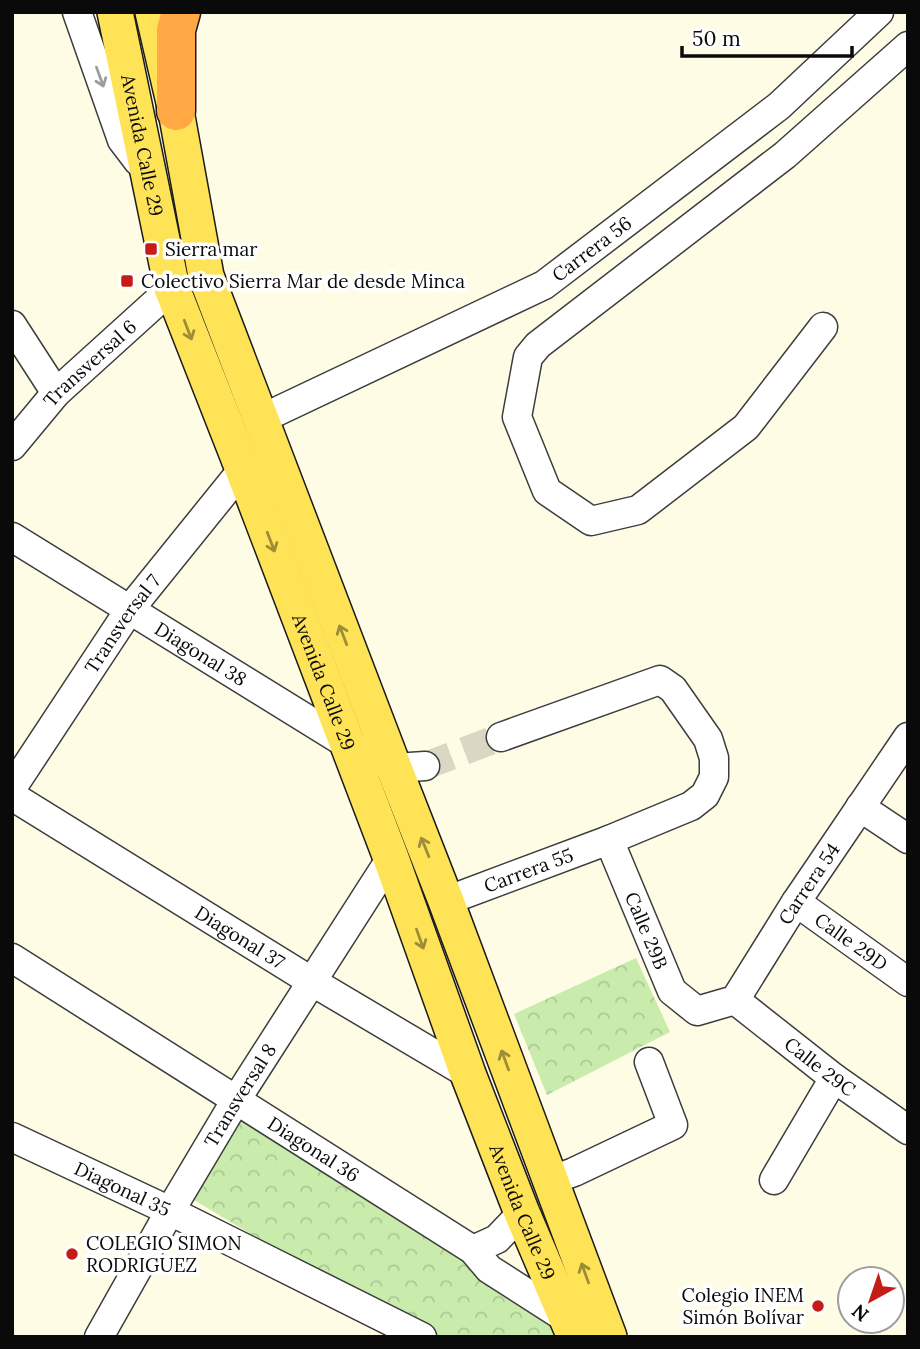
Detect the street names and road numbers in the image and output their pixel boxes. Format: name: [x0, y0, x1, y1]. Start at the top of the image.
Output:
street label: Avenida Calle 29: [116, 71, 169, 218]
street label: Carrera 56: [547, 211, 636, 287]
street label: Transversal 6: [38, 314, 141, 411]
street label: Transversal 7: [79, 569, 166, 678]
street label: Avenida Calle 29: [287, 609, 361, 754]
street label: Diagonal 38: [150, 616, 251, 691]
street label: Carrera 54: [773, 838, 845, 929]
street label: Carrera 55: [480, 843, 576, 898]
street label: Calle 29B: [620, 888, 674, 973]
street label: Diagonal 37: [191, 900, 289, 974]
street label: Calle 29D: [810, 907, 893, 976]
street label: Calle 29C: [780, 1032, 860, 1101]
street label: Transversal 8: [199, 1039, 281, 1151]
street label: Diagonal 36: [263, 1111, 364, 1187]
street label: Avenida Calle 29: [484, 1140, 561, 1283]
street label: Diagonal 35: [71, 1156, 174, 1222]

